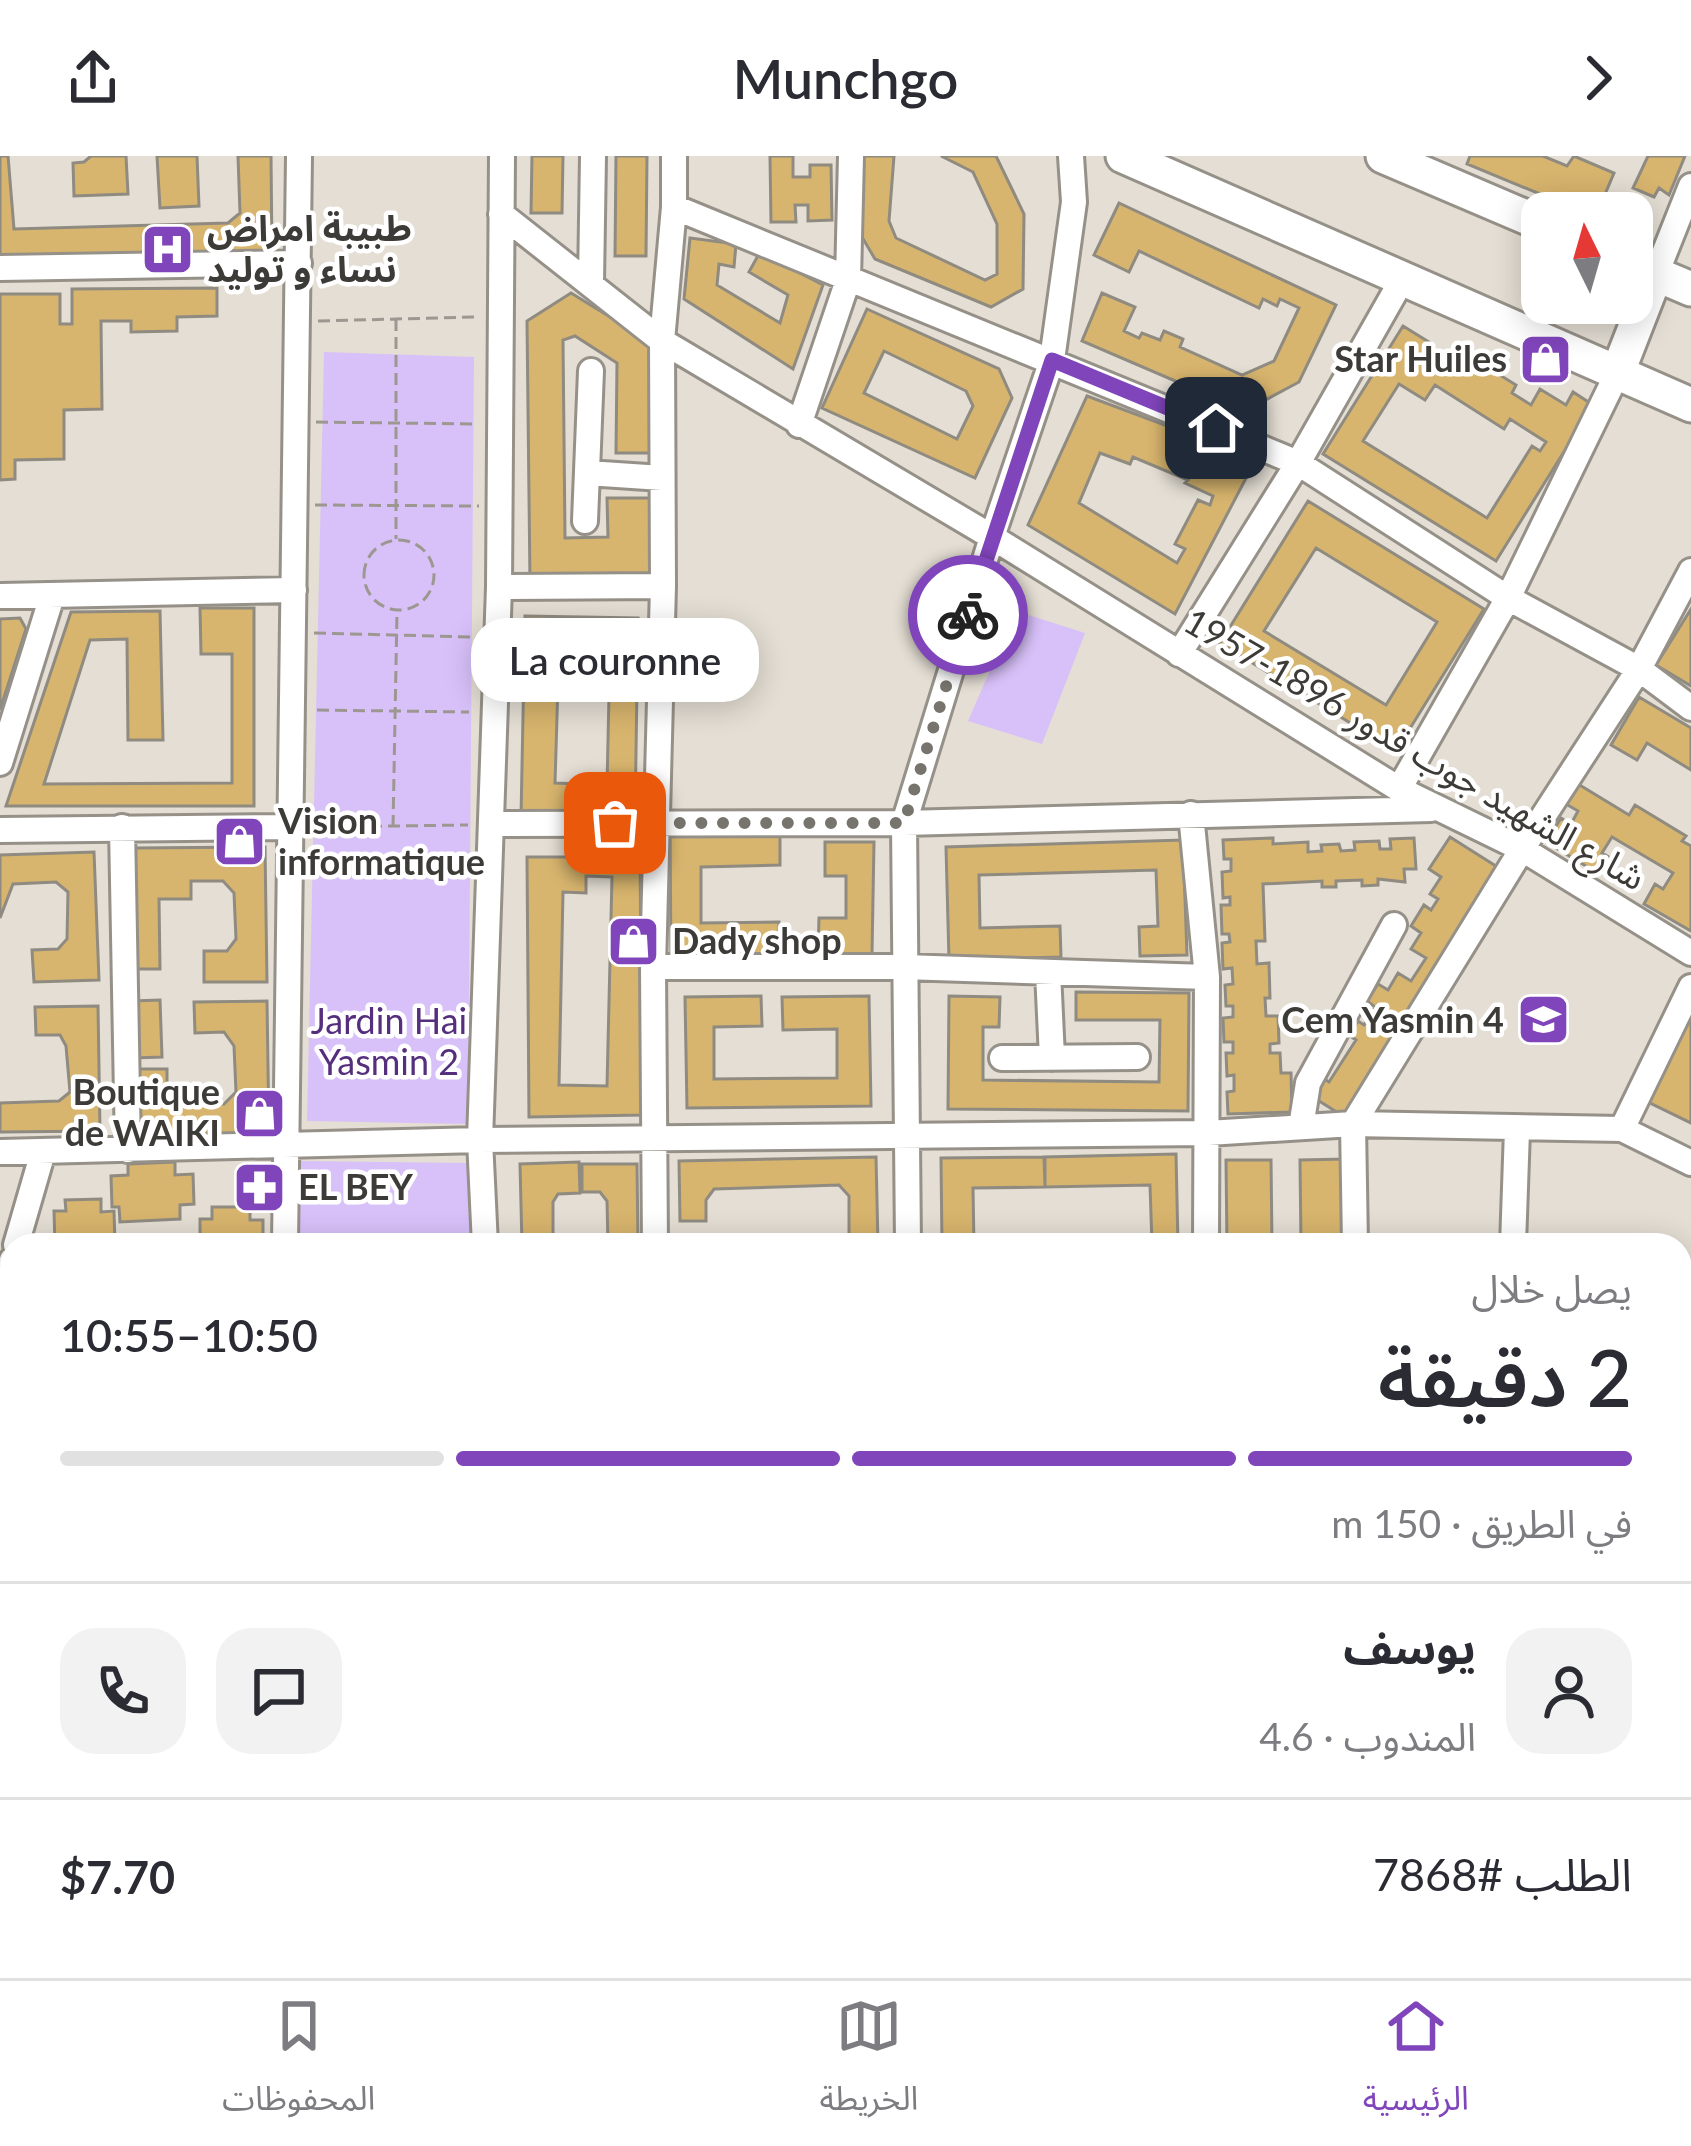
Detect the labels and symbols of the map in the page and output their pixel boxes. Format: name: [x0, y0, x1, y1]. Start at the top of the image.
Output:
north arrow: [1521, 192, 1653, 324]
place label: طبيبة امراض نساء و توليد: [207, 205, 412, 290]
hospital icon: طبيبة امراض نساء و توليد: [140, 221, 196, 277]
shop icon: Star Huiles: [1518, 331, 1574, 387]
place label: Star Huiles: [1334, 336, 1507, 380]
pin: [1165, 377, 1267, 479]
courier: [908, 555, 1028, 675]
street label: شارع الشهيد جوب قدور 1896-1957: [1174, 598, 1654, 904]
callout: La couronne: [471, 619, 759, 703]
pin: [564, 772, 666, 874]
place label: Vision informatique: [277, 798, 485, 883]
shop icon: Vision informatique: [211, 814, 267, 870]
shop icon: Dady shop: [605, 913, 661, 969]
place label: Dady shop: [672, 918, 842, 962]
school or university icon: Cem Yasmin 4: [1515, 992, 1571, 1048]
place label: Cem Yasmin 4: [1281, 997, 1504, 1041]
park label: Jardin Hai Yasmin 2: [311, 998, 467, 1083]
place label: Boutique de WAIKI: [65, 1069, 220, 1154]
shop icon: Boutique de WAIKI: [231, 1085, 287, 1141]
pharmacy icon: EL BEY: [231, 1159, 287, 1215]
place label: EL BEY: [298, 1164, 413, 1208]

